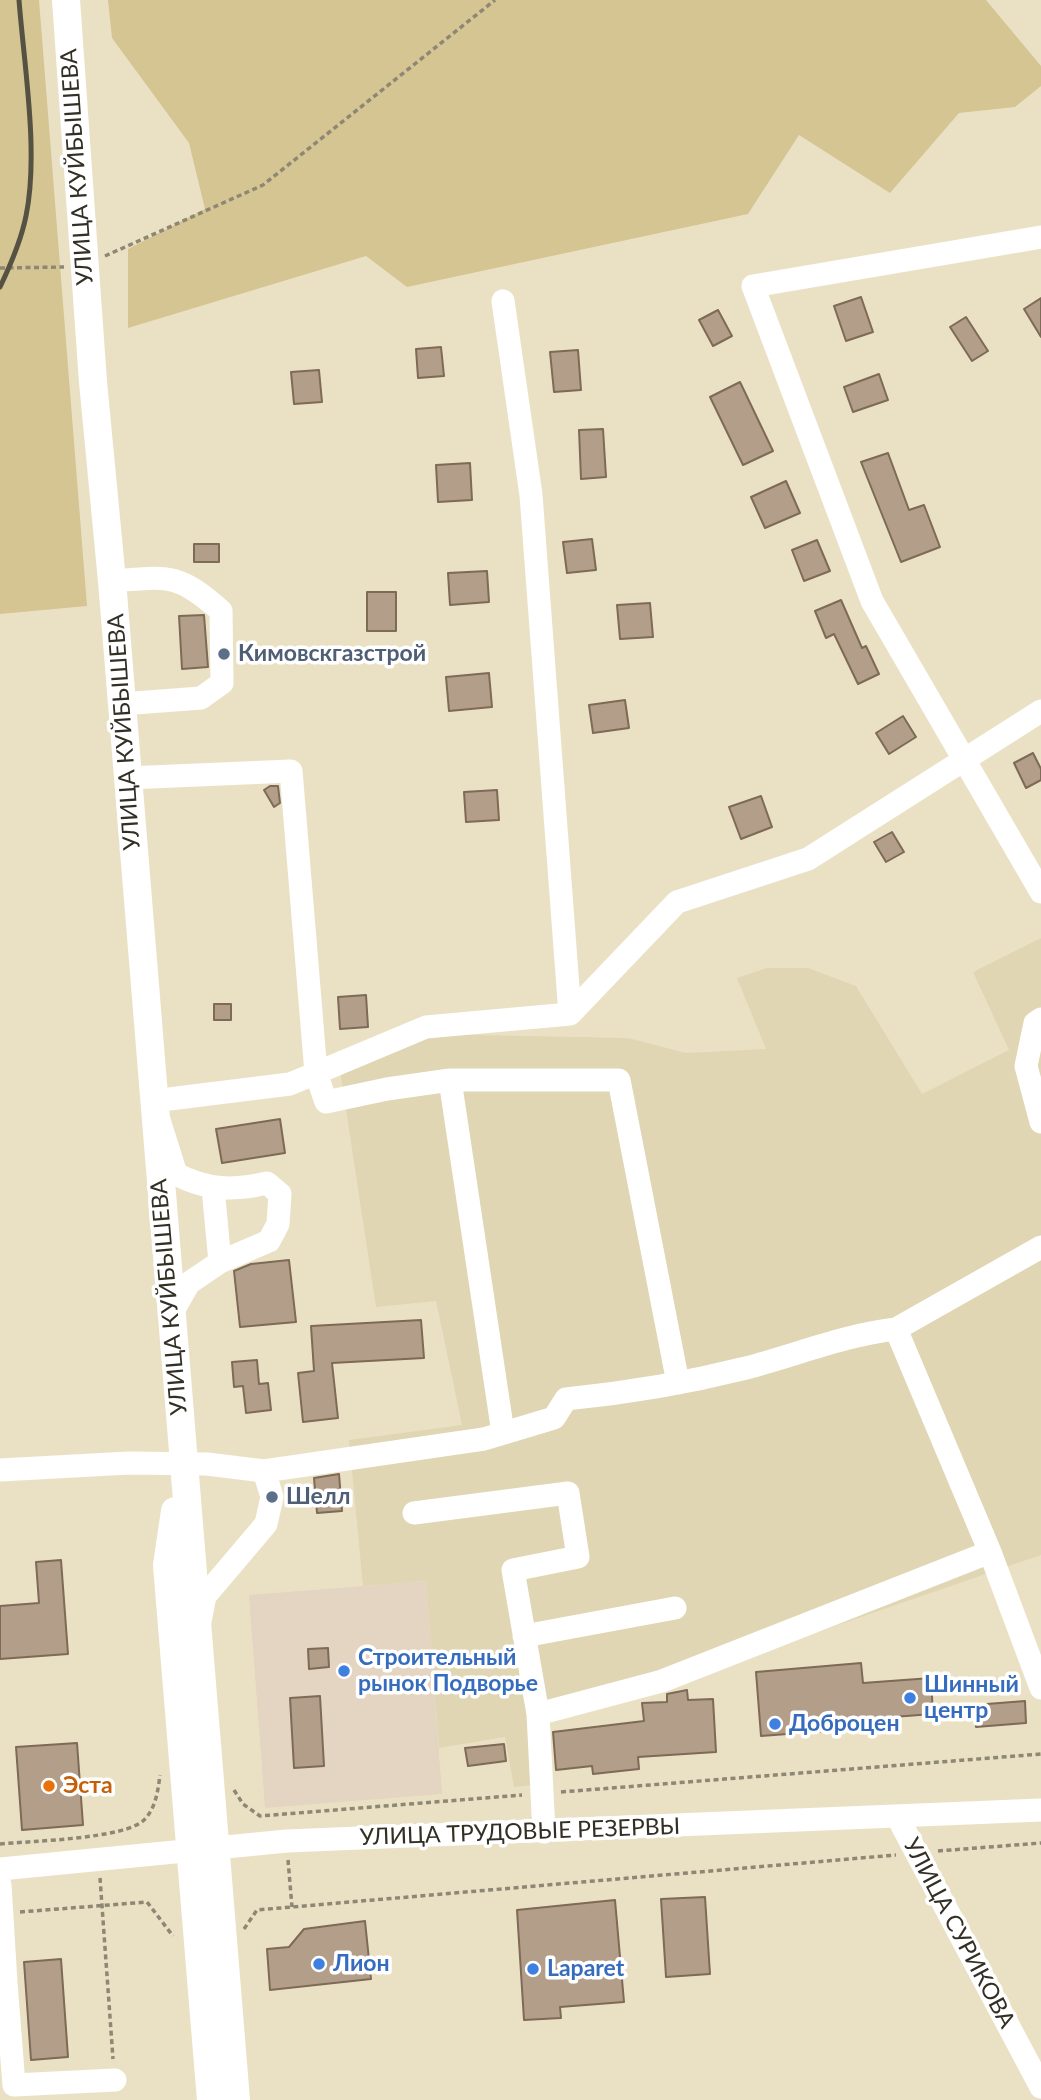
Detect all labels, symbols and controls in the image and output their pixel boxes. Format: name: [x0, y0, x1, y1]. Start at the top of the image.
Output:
street label: УЛИЦА КУЙБЫШЕВА: [55, 48, 99, 286]
street label: УЛИЦА КУЙБЫШЕВА: [102, 613, 146, 851]
place label: Кимовскгазстрой: [238, 640, 426, 668]
marker: Кимовскгазстрой: [216, 646, 232, 662]
street label: УЛИЦА КУЙБЫШЕВА: [145, 1178, 193, 1416]
place label: Шелл: [286, 1483, 350, 1511]
marker: Шелл: [264, 1489, 280, 1505]
place label: Строительный рынок Подворье: [358, 1644, 538, 1698]
marker: Строительный рынок Подворье: [336, 1663, 352, 1679]
place label: Шинный центр: [924, 1671, 1019, 1725]
marker: Шинный центр: [902, 1690, 918, 1706]
place label: Доброцен: [789, 1710, 899, 1738]
marker: Доброцен: [767, 1716, 783, 1732]
place label: Эста: [63, 1772, 113, 1800]
marker: Эста: [41, 1778, 57, 1794]
street label: УЛИЦА ТРУДОВЫЕ РЕЗЕРВЫ: [359, 1813, 681, 1851]
street label: УЛИЦА СУРИКОВА: [897, 1833, 1021, 2033]
place label: Лион: [333, 1950, 390, 1978]
place label: Laparet: [547, 1955, 624, 1983]
marker: Лион: [311, 1956, 327, 1972]
marker: Laparet: [525, 1961, 541, 1977]

